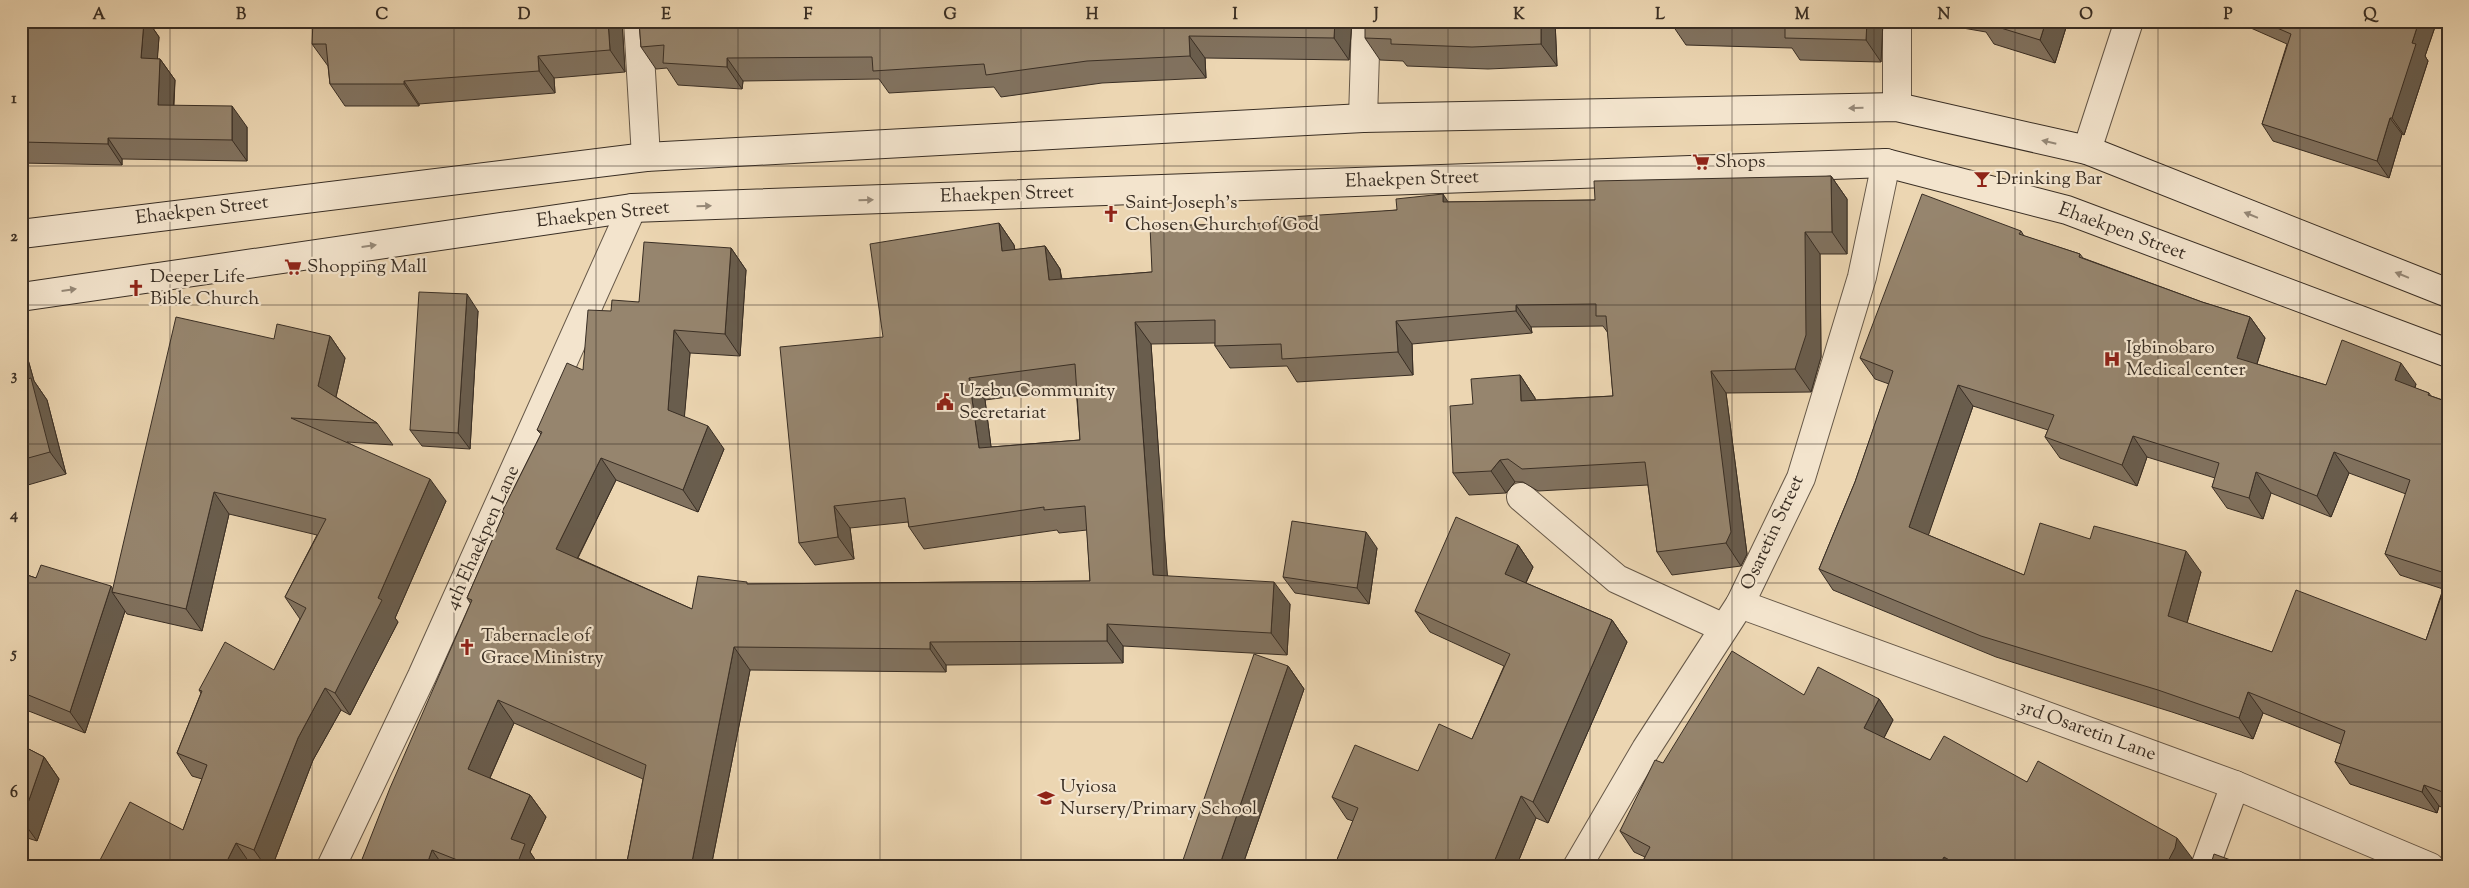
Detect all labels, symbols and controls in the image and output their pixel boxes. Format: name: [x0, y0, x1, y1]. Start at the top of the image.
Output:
text: A: [93, 4, 106, 27]
text: B: [236, 4, 246, 27]
text: C: [376, 4, 389, 27]
text: D: [518, 4, 531, 27]
text: E: [661, 4, 671, 27]
text: F: [804, 4, 813, 27]
text: G: [943, 4, 957, 27]
text: H: [1086, 4, 1099, 27]
text: I: [1232, 4, 1238, 27]
text: J: [1372, 4, 1379, 27]
text: K: [1513, 4, 1525, 27]
text: L: [1655, 4, 1665, 27]
text: M: [1795, 4, 1810, 27]
text: N: [1938, 4, 1951, 27]
text: O: [2079, 4, 2093, 27]
text: P: [2223, 4, 2233, 27]
text: Q: [2363, 4, 2379, 27]
text: 1: [11, 88, 17, 111]
one-way arrow: [1848, 104, 1864, 112]
one-way arrow: [2042, 138, 2057, 146]
place label: Shops: [1715, 149, 1766, 176]
supermarket icon: Shops: [1691, 152, 1711, 172]
street label: Ehaekpen Street: [1345, 164, 1480, 196]
place label: Drinking Bar: [1996, 166, 2103, 193]
bar icon: Drinking Bar: [1972, 169, 1992, 189]
street label: Ehaekpen Street: [940, 179, 1075, 211]
street label: Ehaekpen Street: [134, 189, 271, 233]
place label: Saint Joseph's Chosen Church of God: [1125, 190, 1319, 239]
street label: Ehaekpen Street: [535, 195, 671, 235]
one-way arrow: [858, 195, 874, 203]
street label: Ehaekpen Street: [2055, 196, 2190, 268]
one-way arrow: [696, 201, 712, 209]
church icon: Saint Joseph's Chosen Church of God: [1101, 204, 1121, 224]
one-way arrow: [2243, 211, 2258, 219]
text: 2: [10, 226, 18, 249]
one-way arrow: [361, 242, 377, 250]
place label: Shopping Mall: [307, 254, 427, 281]
supermarket icon: Shopping Mall: [283, 257, 303, 277]
place label: Deeper Life Bible Church: [150, 264, 260, 313]
one-way arrow: [2395, 271, 2410, 278]
church icon: Deeper Life Bible Church: [126, 278, 146, 298]
one-way arrow: [62, 286, 78, 294]
place label: Igbinobaro Medical center: [2126, 335, 2246, 384]
hospital icon: Igbinobaro Medical center: [2102, 349, 2122, 369]
text: 3: [11, 365, 18, 388]
place label: Uzebu Community Secretariat: [959, 378, 1116, 427]
public building icon: Uzebu Community Secretariat: [935, 392, 955, 412]
street label: 4th Ehaekpen Lane: [439, 461, 527, 615]
street label: Osaretin Street: [1735, 471, 1812, 595]
text: 4: [9, 504, 18, 527]
place label: Tabernacle of Grace Ministry: [481, 623, 604, 672]
church icon: Tabernacle of Grace Ministry: [457, 637, 477, 657]
text: 5: [9, 643, 17, 666]
street label: 3rd Osaretin Lane: [2014, 694, 2160, 768]
place label: Uyiosa Nursery/Primary School: [1060, 774, 1257, 823]
text: 6: [10, 782, 18, 805]
school or university icon: Uyiosa Nursery/Primary School: [1036, 788, 1056, 808]

